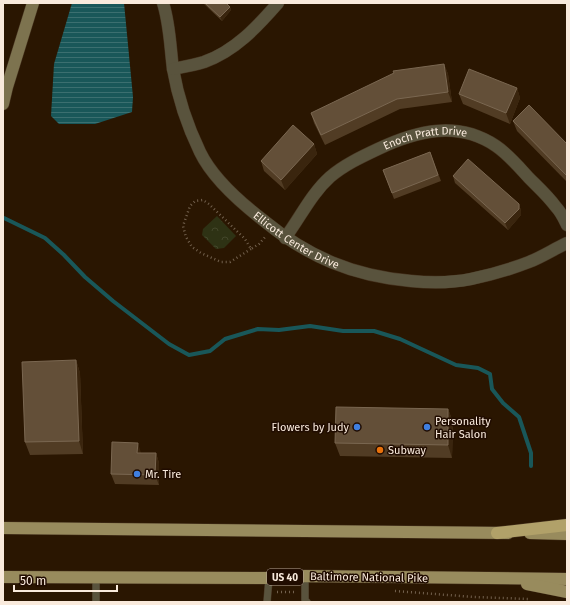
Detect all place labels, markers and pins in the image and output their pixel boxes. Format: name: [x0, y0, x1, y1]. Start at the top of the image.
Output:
place label: Personality Hair Salon: [435, 415, 491, 441]
place label: Flowers by Judy: [272, 421, 350, 434]
marker: Flowers by Judy: [352, 422, 362, 432]
marker: Personality Hair Salon: [422, 422, 432, 432]
place label: Subway: [388, 444, 427, 457]
marker: Subway: [375, 445, 385, 455]
place label: Mr. Tire: [145, 468, 181, 481]
marker: Mr. Tire: [132, 469, 142, 479]

